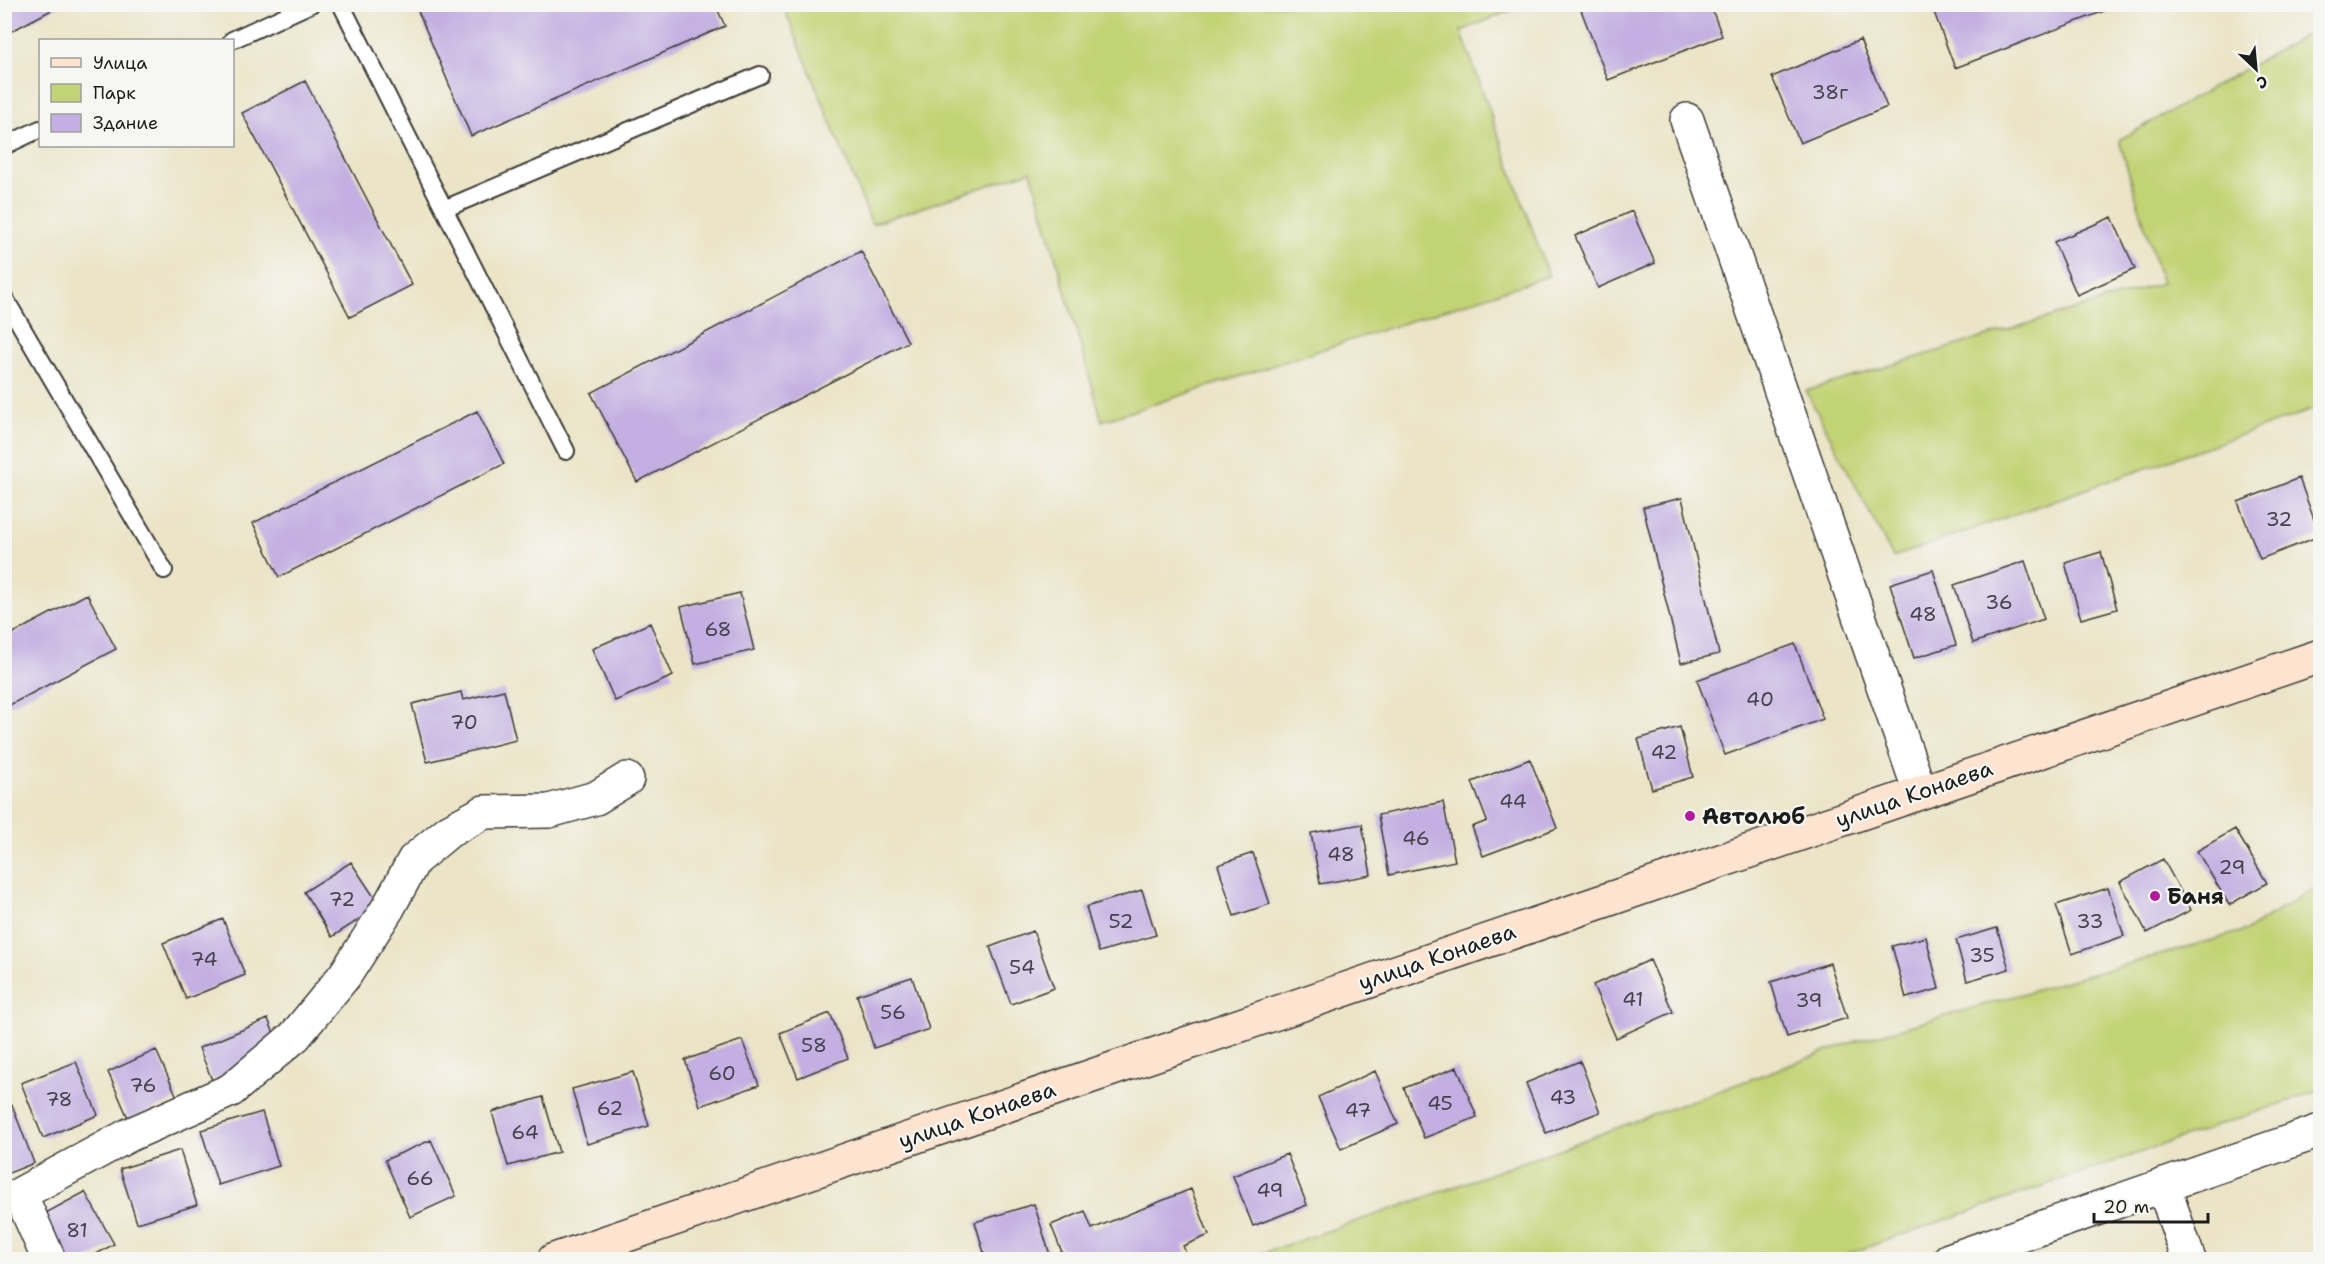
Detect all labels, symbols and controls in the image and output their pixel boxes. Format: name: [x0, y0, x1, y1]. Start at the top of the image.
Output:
legend: [39, 39, 234, 147]
north arrow: [2226, 39, 2286, 99]
text: Улица: [93, 51, 147, 75]
text: С: [2253, 70, 2271, 94]
house number: 38г: [1812, 79, 1848, 105]
text: Парк: [93, 81, 136, 105]
text: Здание: [93, 111, 158, 135]
house number: 32: [2266, 506, 2292, 532]
house number: 36: [1985, 589, 2013, 615]
house number: 48: [1909, 601, 1937, 627]
house number: 68: [704, 616, 732, 642]
house number: 40: [1746, 686, 1774, 712]
house number: 70: [450, 709, 478, 735]
house number: 42: [1651, 739, 1677, 765]
street label: улица Конаева: [1832, 753, 1997, 834]
house number: 44: [1499, 788, 1527, 814]
place label: Автолюб: [1702, 802, 1805, 831]
marker: Автолюб: [1683, 809, 1697, 823]
house number: 46: [1402, 825, 1430, 851]
house number: 48: [1327, 841, 1355, 867]
house number: 29: [2219, 854, 2245, 880]
place label: Баня: [2167, 882, 2224, 911]
house number: 72: [329, 886, 355, 912]
marker: Баня: [2148, 889, 2162, 903]
house number: 52: [1108, 908, 1134, 934]
house number: 33: [2077, 908, 2103, 934]
street label: улица Конаева: [1355, 916, 1520, 997]
house number: 35: [1969, 942, 1995, 968]
house number: 74: [190, 946, 218, 972]
house number: 54: [1009, 954, 1035, 980]
house number: 41: [1622, 986, 1644, 1012]
house number: 39: [1796, 987, 1822, 1013]
house number: 56: [880, 999, 906, 1025]
house number: 58: [801, 1032, 827, 1058]
house number: 60: [708, 1060, 736, 1086]
house number: 76: [129, 1072, 157, 1098]
street label: улица Конаева: [895, 1074, 1060, 1155]
house number: 43: [1550, 1084, 1576, 1110]
house number: 78: [45, 1086, 73, 1112]
house number: 45: [1427, 1090, 1453, 1116]
house number: 62: [597, 1095, 623, 1121]
house number: 47: [1345, 1097, 1371, 1123]
house number: 64: [511, 1119, 539, 1145]
house number: 66: [406, 1165, 434, 1191]
house number: 49: [1256, 1177, 1284, 1203]
scale bar: [2094, 1186, 2208, 1224]
text: 20 m: [2103, 1195, 2149, 1219]
house number: 81: [66, 1217, 88, 1243]

